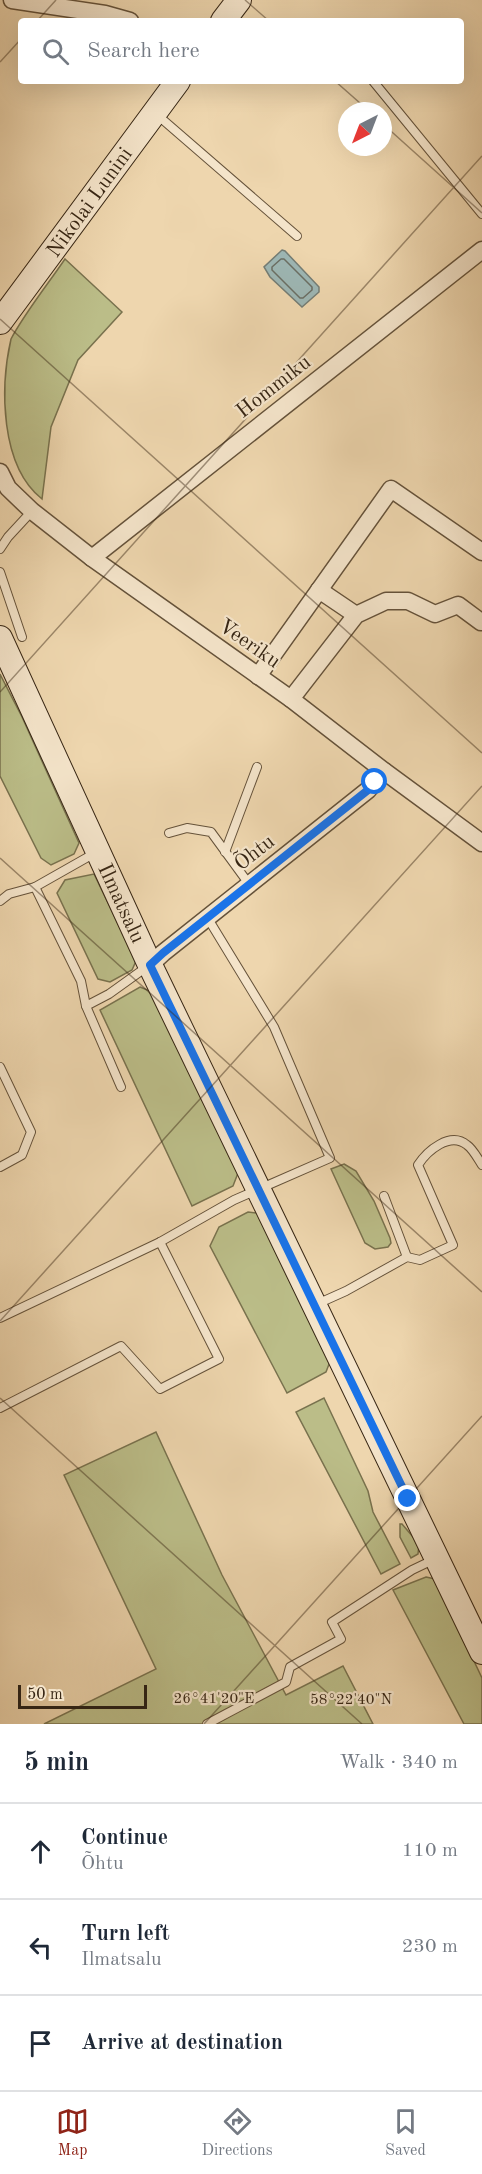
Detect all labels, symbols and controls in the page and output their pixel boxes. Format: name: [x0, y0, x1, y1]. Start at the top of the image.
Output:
search box: [18, 18, 464, 84]
icon: search: [39, 35, 72, 68]
text: Search here: [87, 40, 200, 62]
north arrow: [338, 102, 392, 156]
street label: Nikolai Lunini: [43, 144, 137, 262]
street label: Hommiku: [233, 352, 315, 423]
street label: Veeriku: [214, 616, 284, 673]
route start: [361, 768, 387, 794]
street label: Õhtu: [228, 827, 279, 875]
street label: Ilmatsalu: [93, 861, 148, 946]
route end: [394, 1485, 420, 1511]
scale bar: [18, 1682, 147, 1710]
text: 50 m: [27, 1687, 63, 1703]
text: 26°41'20"E: [174, 1692, 254, 1707]
text: 58°22'40"N: [310, 1693, 392, 1708]
text: 5 min: [24, 1750, 89, 1776]
text: Walk · 340 m: [339, 1753, 458, 1773]
text: Continue: [81, 1827, 168, 1849]
icon: ahead: [24, 1835, 57, 1868]
text: 110 m: [402, 1841, 458, 1861]
text: Õhtu: [81, 1854, 124, 1874]
text: Turn left: [81, 1923, 170, 1945]
icon: left: [24, 1931, 57, 1964]
text: 230 m: [402, 1937, 458, 1957]
text: Ilmatsalu: [81, 1950, 162, 1970]
icon: arrive: [24, 2027, 57, 2060]
text: Arrive at destination: [81, 2032, 283, 2054]
tab: Map: [56, 2105, 89, 2161]
tab: Directions: [202, 2105, 273, 2161]
tab: Saved: [385, 2105, 426, 2161]

